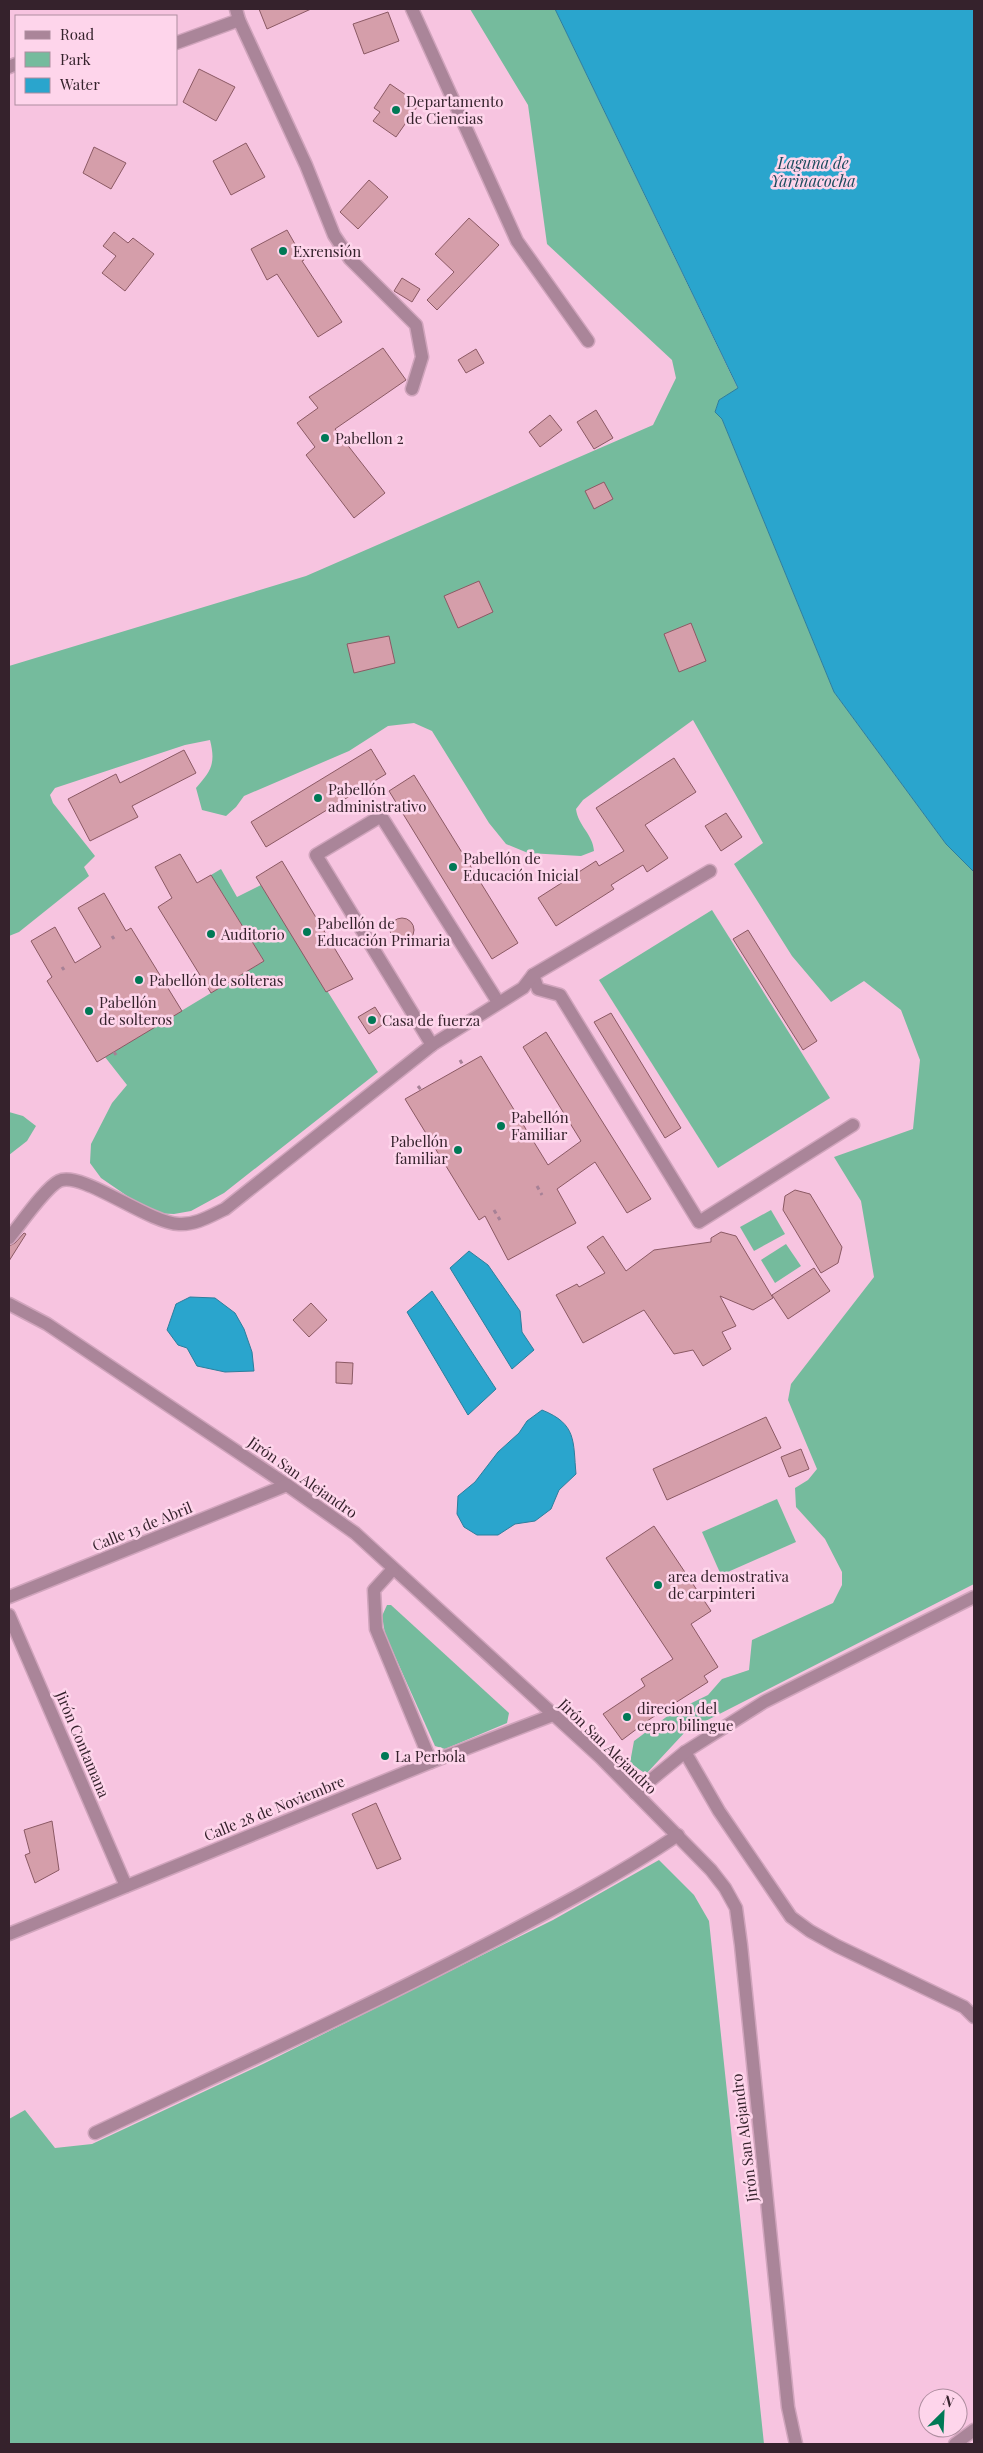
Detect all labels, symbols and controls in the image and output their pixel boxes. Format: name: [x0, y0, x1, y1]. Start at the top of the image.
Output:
legend: [15, 15, 178, 105]
text: Road: [60, 24, 94, 44]
text: Park: [60, 49, 92, 69]
text: Water: [59, 74, 100, 94]
place label: Departamento de Ciencias: [406, 91, 503, 128]
marker: Departamento de Ciencias: [390, 104, 402, 116]
water label: Laguna de Yarinacocha: [770, 152, 856, 191]
place label: Exrensión: [293, 241, 361, 261]
marker: Exrensión: [277, 245, 289, 257]
place label: Pabellon 2: [335, 428, 404, 448]
marker: Pabellon 2: [319, 432, 331, 444]
place label: Pabellón administrativo: [328, 779, 427, 816]
marker: Pabellón administrativo: [312, 792, 324, 804]
place label: Pabellón de Educación Inicial: [463, 848, 579, 885]
marker: Pabellón de Educación Inicial: [447, 861, 459, 873]
place label: Pabellón de Educación Primaria: [317, 913, 451, 950]
place label: Auditorio: [220, 924, 285, 944]
marker: Pabellón de Educación Primaria: [301, 926, 313, 938]
marker: Auditorio: [205, 928, 217, 940]
place label: Pabellón de solteras: [149, 970, 283, 990]
marker: Pabellón de solteras: [133, 974, 145, 986]
place label: Pabellón de solteros: [99, 992, 172, 1029]
marker: Pabellón de solteros: [83, 1005, 95, 1017]
place label: Casa de fuerza: [382, 1010, 481, 1030]
marker: Casa de fuerza: [366, 1014, 378, 1026]
place label: Pabellón Familiar: [511, 1107, 569, 1144]
marker: Pabellón Familiar: [495, 1120, 507, 1132]
place label: Pabellón familiar: [390, 1131, 448, 1168]
marker: Pabellón familiar: [452, 1144, 464, 1156]
street label: Jirón San Alejandro: [244, 1431, 362, 1522]
street label: Calle 13 de Abril: [89, 1497, 195, 1555]
place label: area demostrativa de carpinteri: [668, 1566, 789, 1603]
marker: area demostrativa de carpinteri: [652, 1579, 664, 1591]
street label: Jirón Contamana: [51, 1687, 115, 1801]
street label: Jirón San Alejandro: [554, 1693, 661, 1798]
place label: direcion del cepro bilingue: [637, 1698, 733, 1735]
marker: direcion del cepro bilingue: [621, 1711, 633, 1723]
place label: La Perbola: [395, 1746, 466, 1766]
marker: La Perbola: [379, 1750, 391, 1762]
street label: Calle 28 de Noviembre: [201, 1771, 347, 1845]
street label: Jirón San Alejandro: [726, 2073, 762, 2204]
north arrow: [918, 2388, 968, 2438]
text: N: [940, 2390, 957, 2411]

